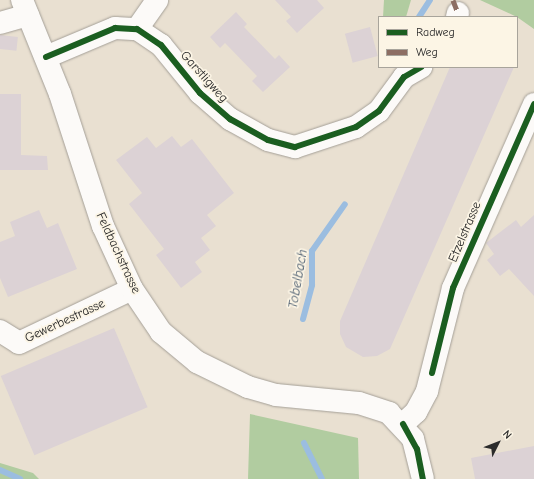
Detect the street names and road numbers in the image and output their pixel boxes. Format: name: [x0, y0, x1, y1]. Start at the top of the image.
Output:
street label: Garstligweg: [177, 48, 231, 106]
street label: Etzelstrasse: [445, 199, 485, 265]
street label: Feldbachstrasse: [92, 210, 144, 296]
street label: Gewerbestrasse: [22, 296, 108, 346]

